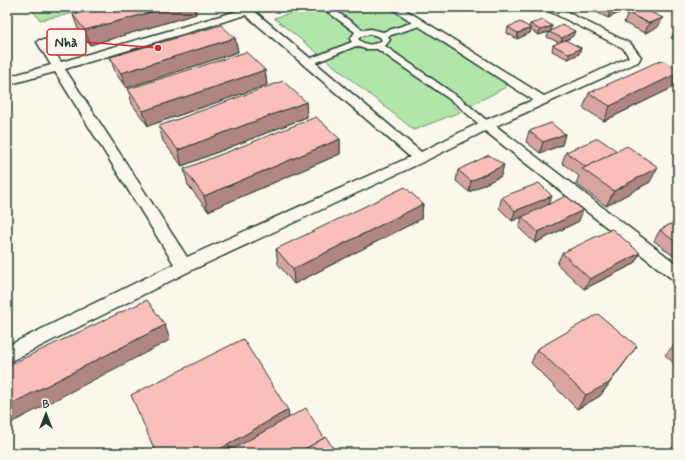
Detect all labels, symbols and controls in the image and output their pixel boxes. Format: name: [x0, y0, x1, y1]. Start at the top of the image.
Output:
callout: Nhà: [47, 29, 86, 55]
text: Nhà: [54, 34, 78, 52]
north arrow: [26, 394, 66, 434]
text: B: [43, 398, 50, 412]

